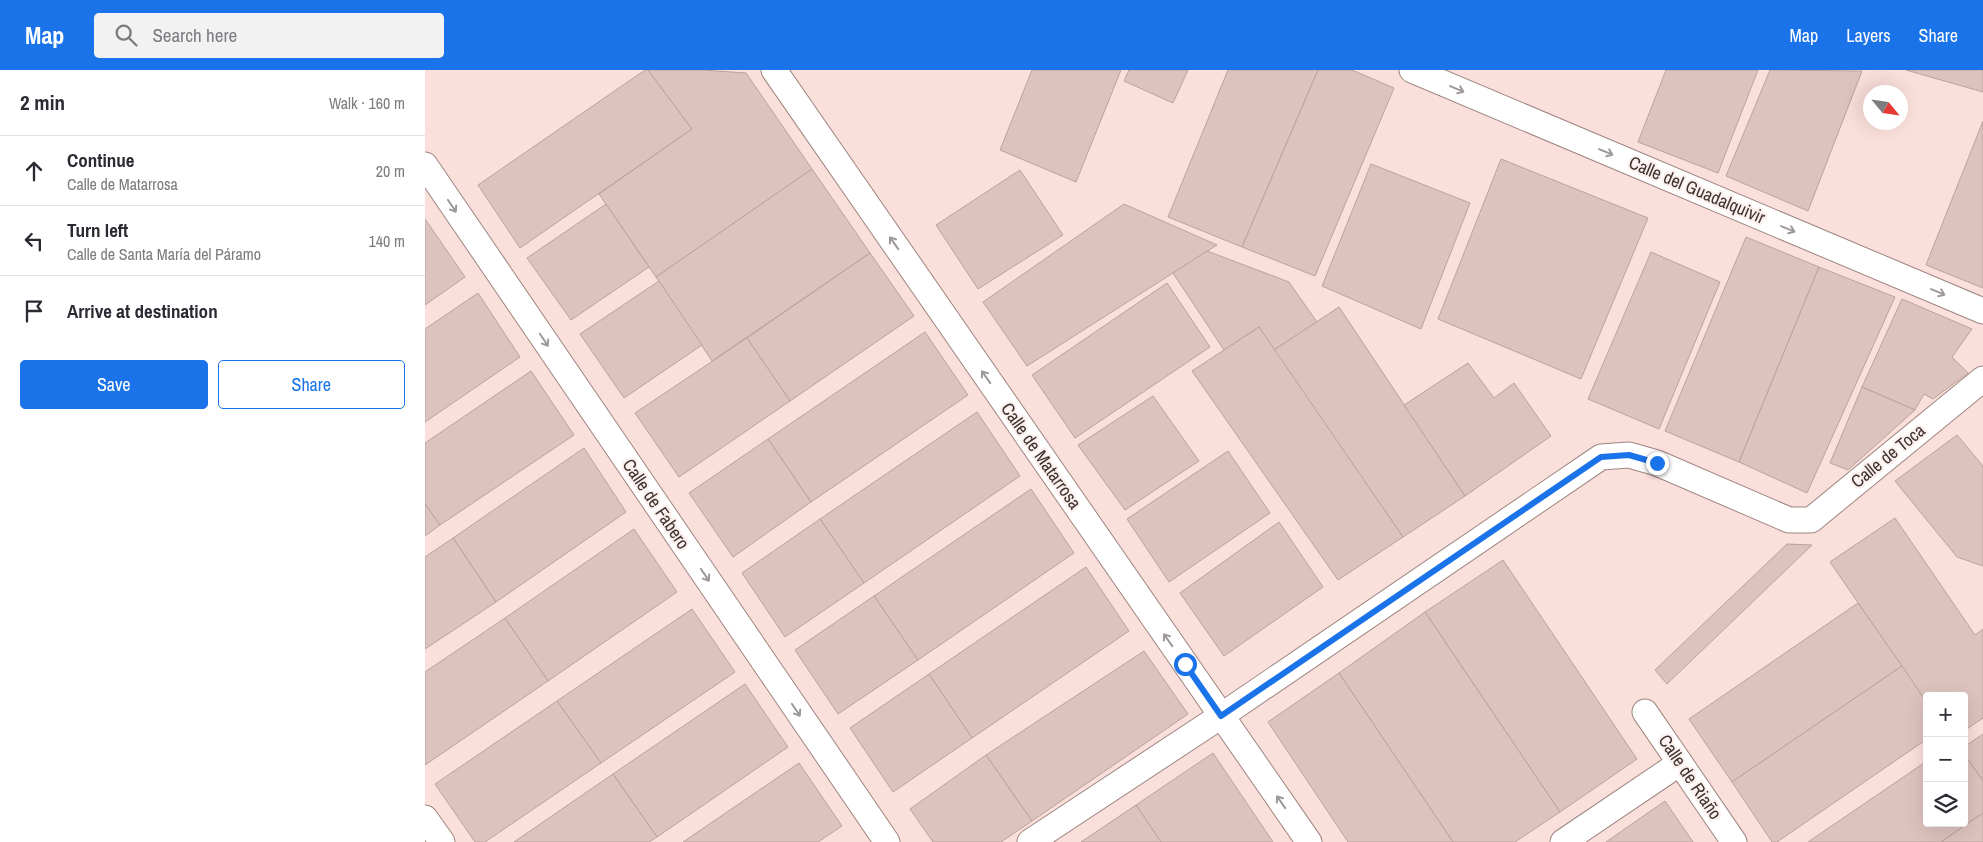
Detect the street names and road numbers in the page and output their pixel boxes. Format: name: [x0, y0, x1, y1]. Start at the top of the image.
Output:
street label: Calle del Guadalquivir: [1625, 150, 1769, 230]
street label: Calle de Matarrosa: [995, 397, 1087, 514]
street label: Calle de Toca: [1845, 418, 1930, 493]
street label: Calle de Fabero: [617, 453, 696, 554]
street label: Calle de Riaño: [1653, 729, 1728, 824]

